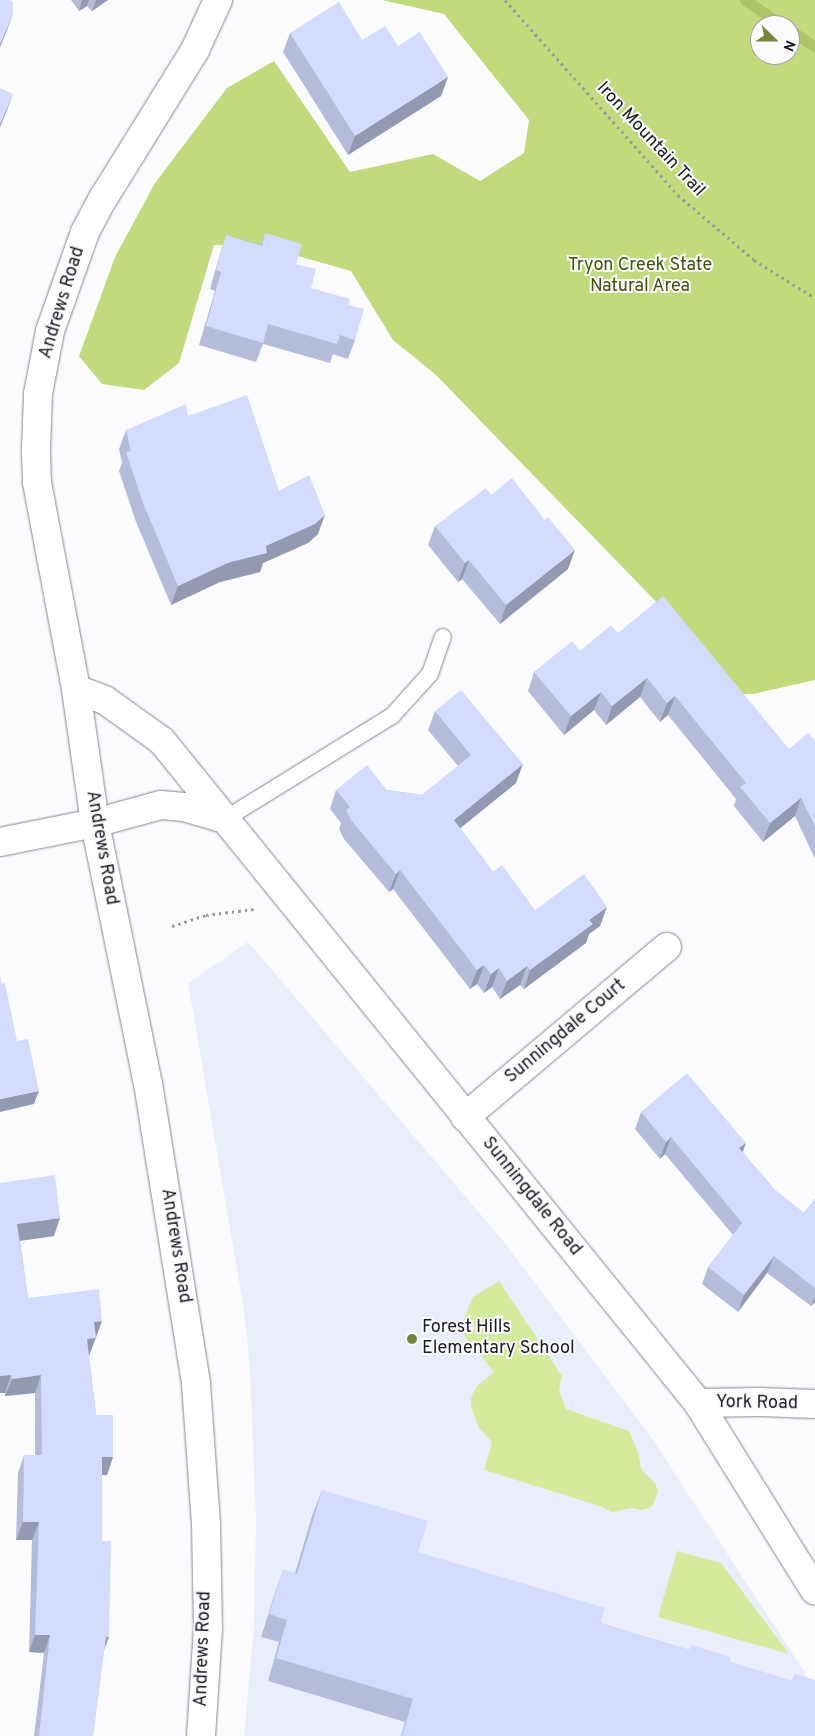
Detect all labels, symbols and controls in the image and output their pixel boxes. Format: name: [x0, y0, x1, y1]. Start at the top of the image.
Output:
north arrow: [750, 15, 800, 65]
text: N: [779, 38, 798, 53]
street label: Iron Mountain Trail: [591, 78, 709, 202]
street label: Andrews Road: [36, 244, 90, 362]
park label: Tryon Creek State Natural Area: [568, 256, 712, 298]
street label: Andrews Road: [80, 789, 122, 907]
street label: Sunningdale Court: [501, 975, 631, 1089]
street label: Sunningdale Road: [477, 1133, 585, 1261]
street label: Andrews Road: [155, 1187, 195, 1305]
place label: Forest Hills Elementary School: [422, 1318, 575, 1360]
marker: Forest Hills Elementary School: [406, 1333, 418, 1345]
street label: York Road: [716, 1392, 798, 1416]
street label: Andrews Road: [191, 1591, 217, 1707]

